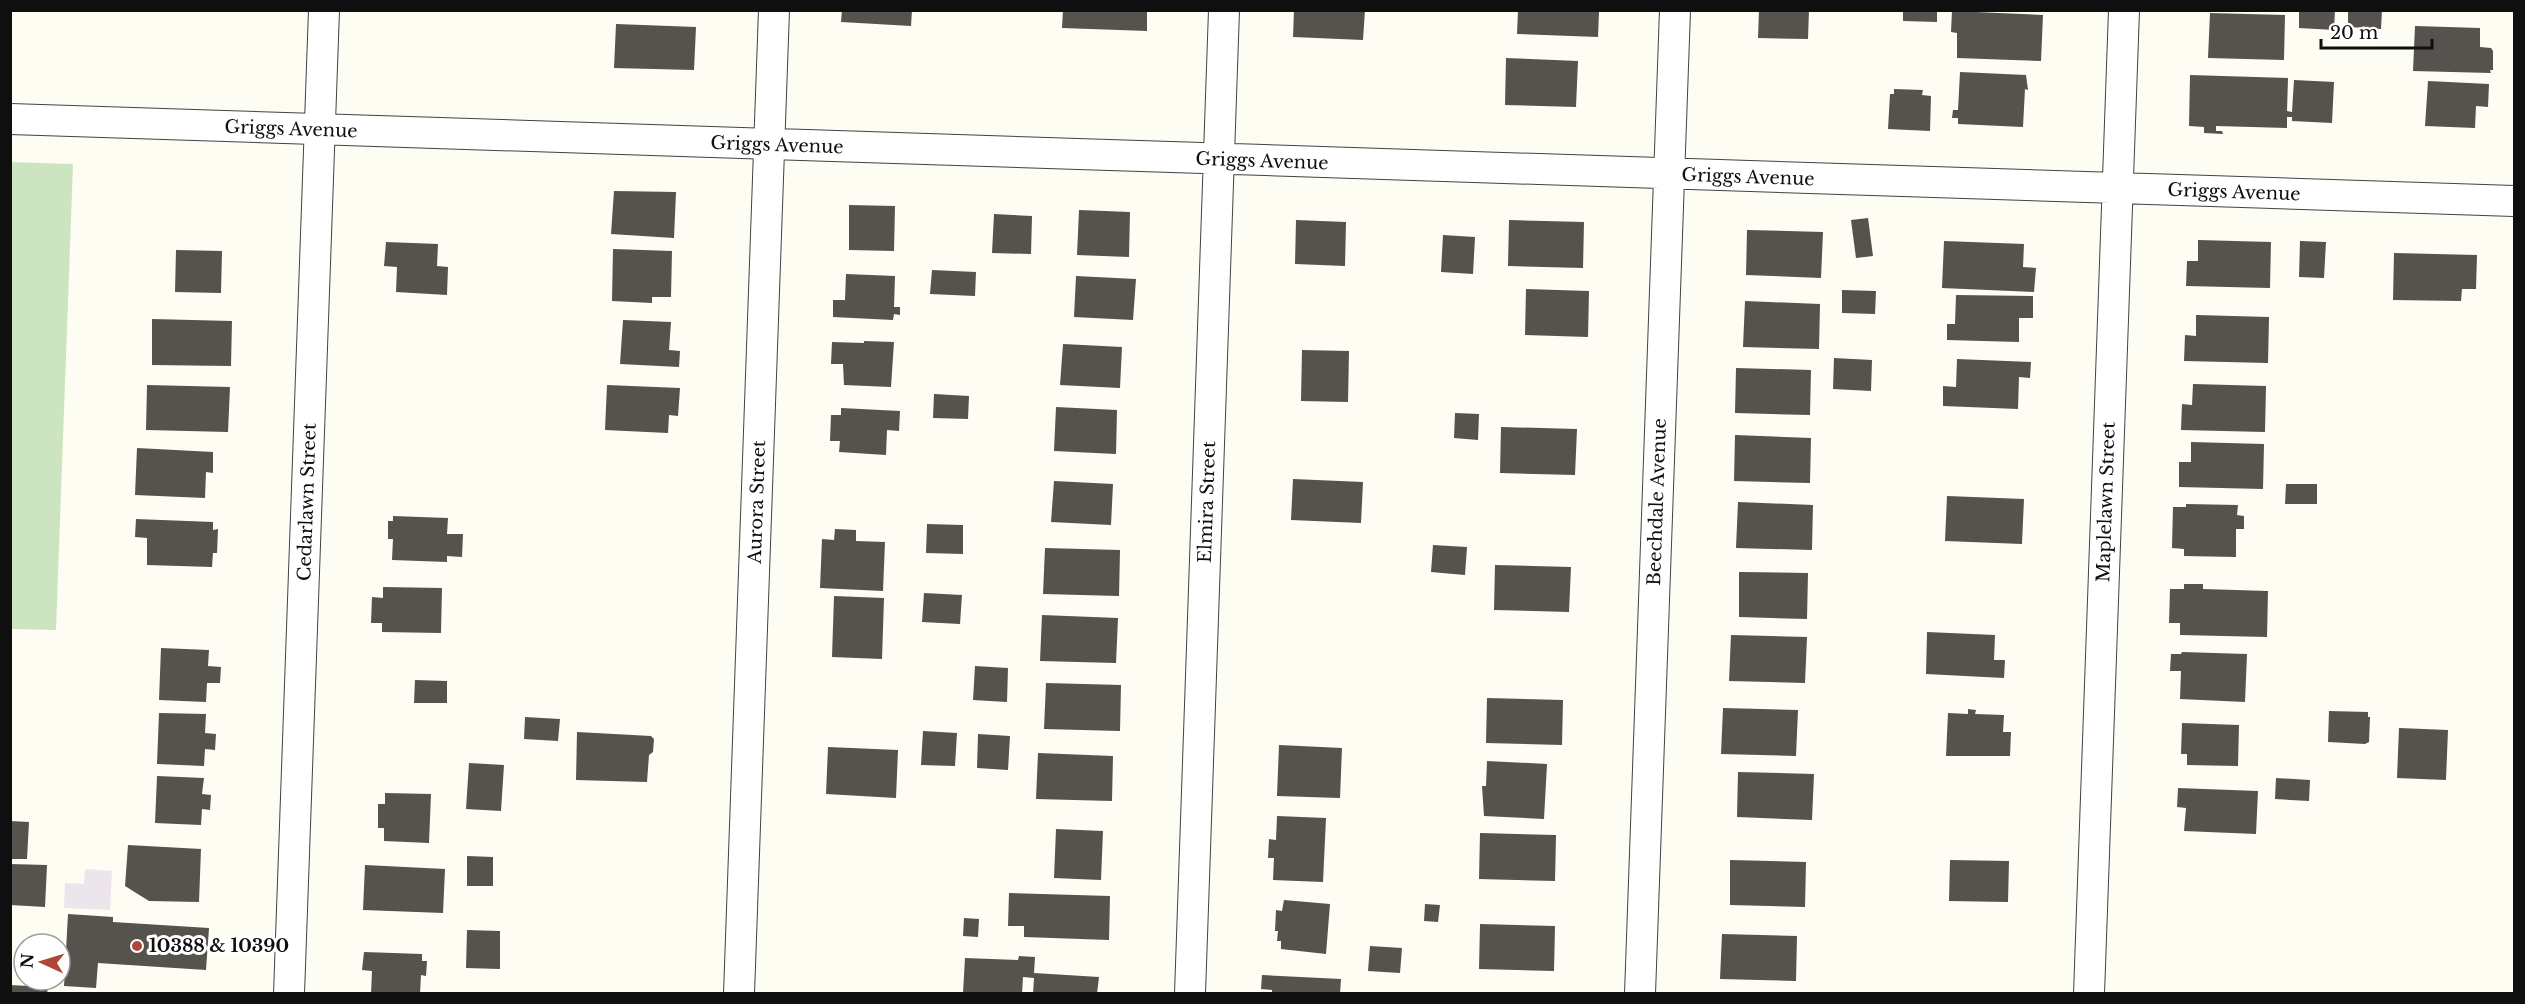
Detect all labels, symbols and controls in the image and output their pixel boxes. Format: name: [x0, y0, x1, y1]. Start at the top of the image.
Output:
scale bar: [2321, 12, 2432, 50]
text: 20 m: [2330, 22, 2378, 44]
street label: Griggs Avenue: [224, 116, 358, 142]
street label: Griggs Avenue: [710, 132, 844, 158]
street label: Griggs Avenue: [1195, 148, 1329, 174]
street label: Griggs Avenue: [1681, 164, 1815, 190]
street label: Griggs Avenue: [2167, 179, 2301, 205]
street label: Beechdale Avenue: [1643, 418, 1671, 586]
street label: Maplelawn Street: [2092, 421, 2120, 583]
street label: Cedarlawn Street: [293, 422, 321, 581]
street label: Aurora Street: [744, 440, 770, 565]
street label: Elmira Street: [1194, 440, 1220, 563]
north arrow: [12, 932, 72, 992]
place label: 10388 & 10390: [149, 935, 289, 957]
marker: 10388 & 10390: [130, 939, 144, 953]
text: N: [17, 953, 38, 969]

